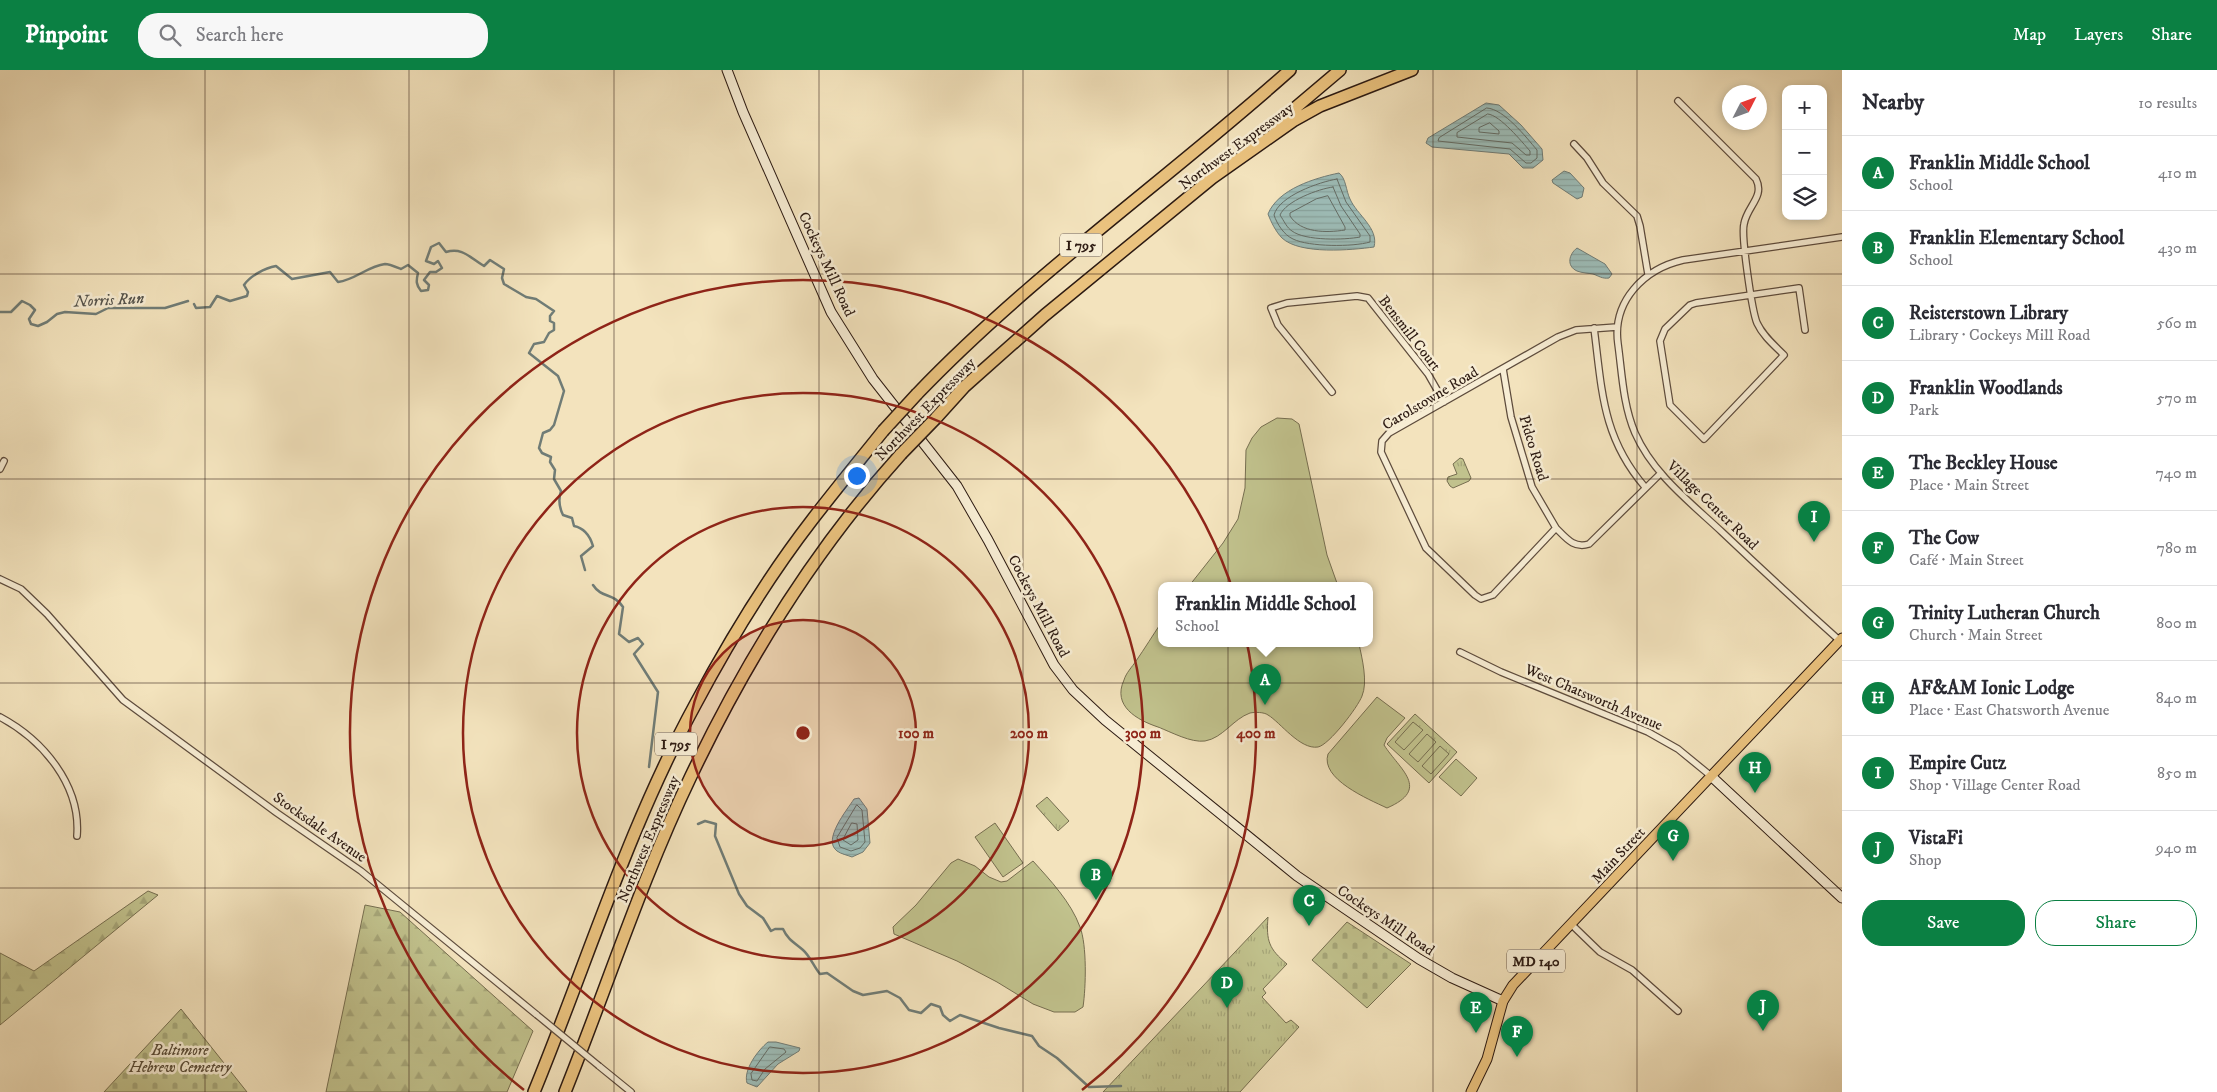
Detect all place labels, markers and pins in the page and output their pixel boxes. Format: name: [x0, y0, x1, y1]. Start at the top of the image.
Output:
pin: I: [1798, 501, 1830, 542]
pin: A: [1249, 664, 1281, 705]
centre of rings: [794, 724, 812, 742]
pin: H: [1739, 752, 1771, 793]
pin: G: [1657, 820, 1689, 861]
pin: B: [1080, 859, 1112, 900]
pin: C: [1293, 885, 1325, 926]
pin: D: [1211, 967, 1243, 1008]
pin: J: [1747, 990, 1779, 1031]
pin: E: [1460, 992, 1492, 1033]
pin: F: [1501, 1016, 1533, 1057]

